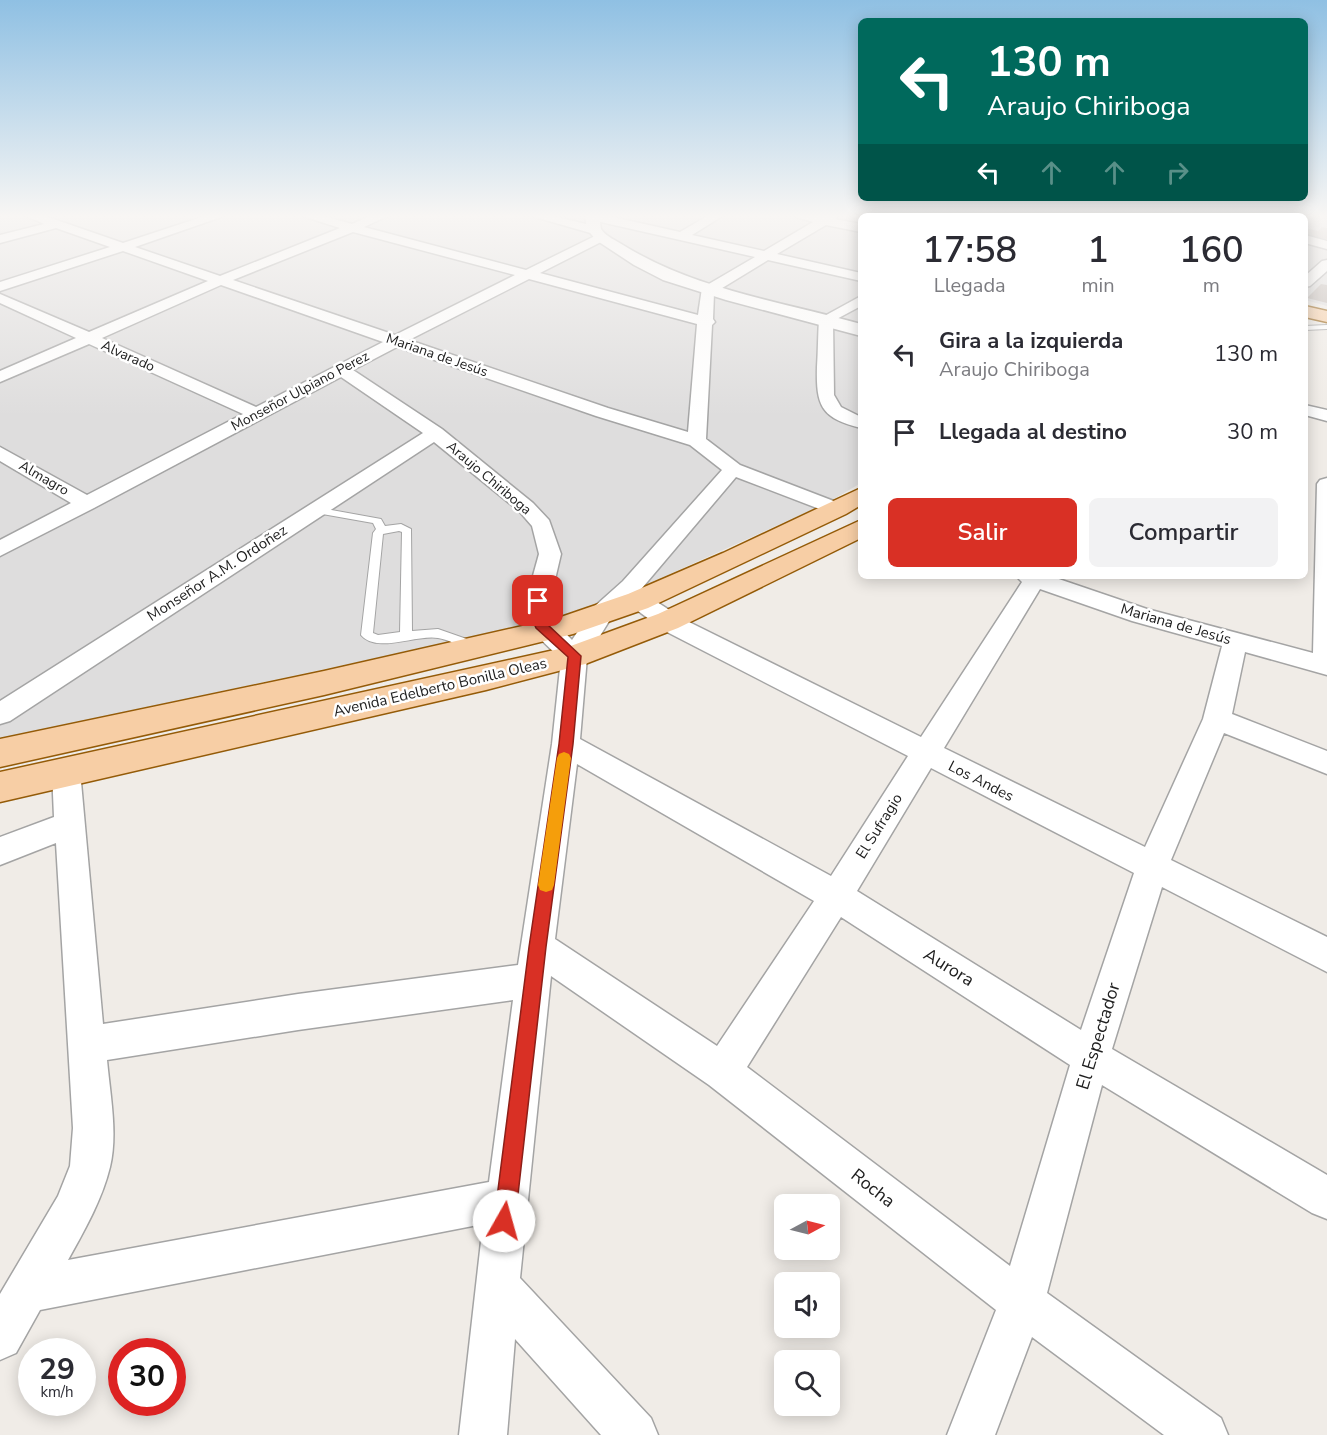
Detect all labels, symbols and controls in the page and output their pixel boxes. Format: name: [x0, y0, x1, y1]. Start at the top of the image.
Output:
text: 130 m: [987, 34, 1111, 91]
icon: left: [888, 42, 966, 120]
text: Araujo Chiriboga: [987, 88, 1191, 125]
icon: left: [972, 156, 1005, 189]
icon: ahead: [1035, 156, 1068, 189]
icon: ahead: [1098, 156, 1131, 189]
icon: right: [1161, 156, 1194, 189]
text: 17:58: [922, 226, 1017, 275]
text: 1: [1087, 226, 1109, 275]
text: 160: [1179, 226, 1244, 275]
text: Llegada: [934, 272, 1006, 299]
text: min: [1082, 272, 1115, 299]
text: m: [1203, 272, 1220, 299]
text: Gira a la izquierda: [939, 326, 1123, 356]
street label: Mariana de Jesús: [384, 329, 491, 381]
street label: Alvarado: [98, 336, 158, 376]
icon: left: [888, 338, 921, 371]
text: 130 m: [1214, 339, 1278, 369]
street label: Monseñor Ulpiano Perez: [228, 346, 373, 435]
text: Araujo Chiriboga: [939, 356, 1090, 383]
icon: arrive: [888, 416, 921, 449]
text: Llegada al destino: [939, 417, 1127, 447]
text: 30 m: [1227, 417, 1278, 447]
street label: Araujo Chiriboga: [442, 437, 536, 519]
street label: Almagro: [16, 456, 73, 500]
button: Salir: [888, 498, 1077, 567]
button: Compartir: [1089, 498, 1278, 567]
street label: Monseñor A.M. Ordoñez: [143, 520, 291, 626]
pin: [512, 575, 563, 626]
icon: arrive: [521, 584, 554, 617]
street label: Mariana de Jesús: [1118, 599, 1234, 649]
street label: Avenida Edelberto Bonilla Oleas: [331, 653, 549, 721]
street label: Los Andes: [945, 756, 1017, 806]
street label: El Sufragio: [851, 790, 907, 862]
street label: Aurora: [919, 942, 979, 992]
street label: El Espectador: [1070, 979, 1126, 1092]
street label: Rocha: [846, 1163, 900, 1213]
position arrow: [472, 1189, 536, 1253]
north arrow: [774, 1194, 840, 1260]
map controls: [774, 1194, 840, 1416]
button: sound: [774, 1272, 840, 1338]
speed limit sign: 30: [108, 1338, 186, 1416]
text: 29: [39, 1349, 75, 1390]
button: search: [774, 1350, 840, 1416]
text: km/h: [40, 1382, 74, 1402]

